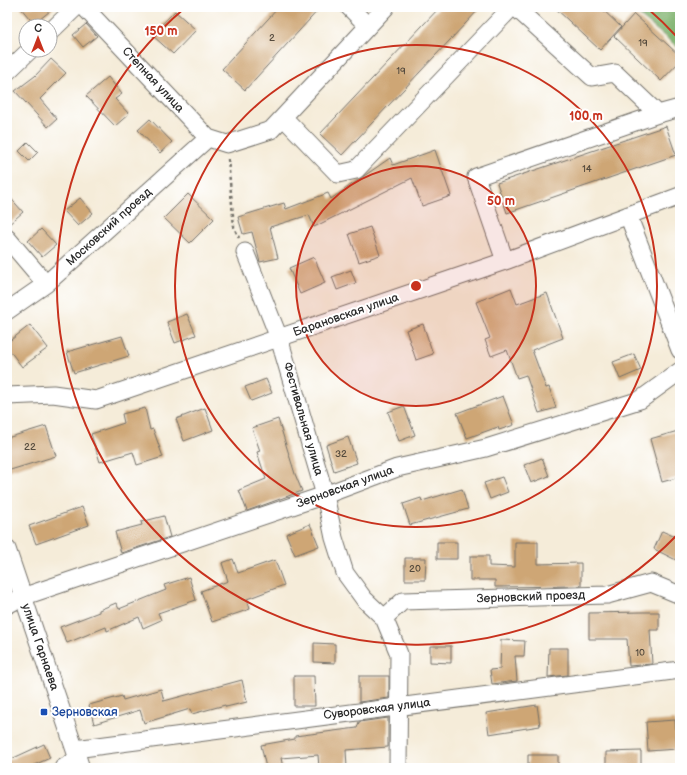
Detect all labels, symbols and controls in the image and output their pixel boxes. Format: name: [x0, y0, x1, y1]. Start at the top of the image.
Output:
north arrow: [18, 18, 58, 58]
text: С: [34, 22, 42, 35]
text: 150 m: [145, 24, 177, 39]
house number: 2: [269, 32, 275, 44]
house number: 19: [638, 37, 648, 49]
street label: Степная улица: [119, 44, 187, 116]
house number: 19: [396, 65, 406, 77]
text: 100 m: [569, 109, 603, 124]
house number: 14: [582, 163, 592, 175]
street label: Московский проезд: [63, 184, 155, 269]
text: 50 m: [487, 194, 515, 209]
centre of rings: [409, 279, 423, 293]
street label: Барановская улица: [291, 290, 401, 340]
street label: Фестивальная улица: [280, 361, 326, 477]
house number: 22: [24, 441, 36, 453]
house number: 32: [335, 448, 347, 460]
street label: Зерновская улица: [294, 462, 396, 512]
house number: 20: [409, 563, 421, 575]
street label: Зерновский проезд: [476, 588, 586, 606]
street label: улица Гарнаева: [18, 602, 62, 692]
house number: 10: [635, 647, 645, 659]
street label: Суворовская улица: [323, 695, 431, 723]
place label: Зерновская: [52, 705, 118, 720]
marker: Зерновская: [39, 707, 49, 717]

